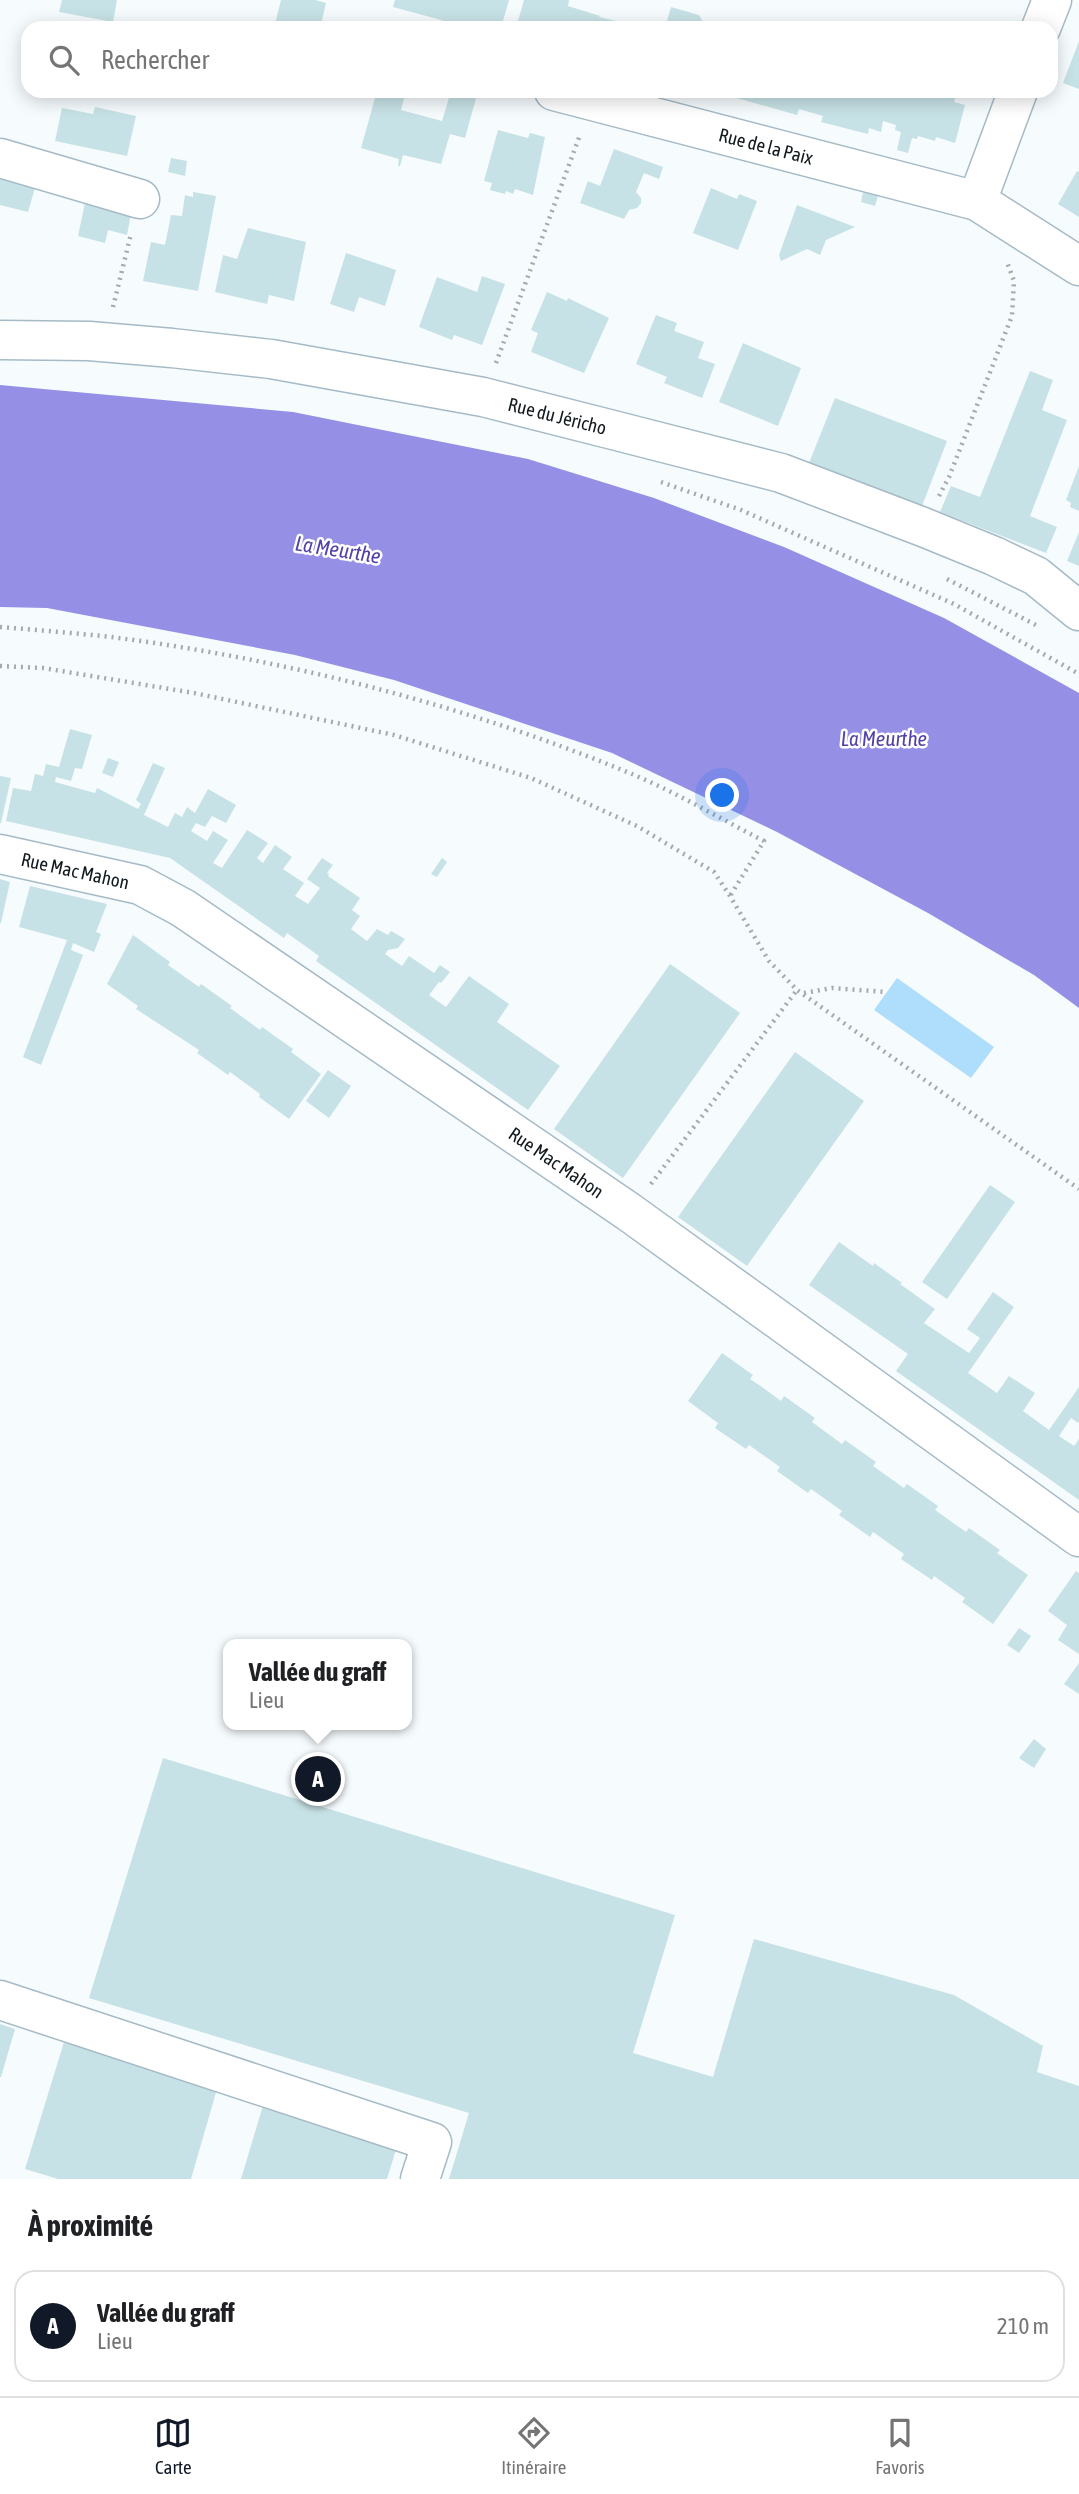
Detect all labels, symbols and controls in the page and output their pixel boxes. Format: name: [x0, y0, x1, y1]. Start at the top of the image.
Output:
search box: [21, 21, 1058, 98]
icon: search: [45, 41, 83, 79]
text: Rechercher: [101, 45, 209, 75]
street label: Rue de la Paix: [716, 123, 816, 169]
street label: Rue du Jéricho: [506, 393, 609, 439]
water label: La Meurthe: [294, 530, 382, 568]
water label: La Meurthe: [841, 726, 927, 750]
your location: [705, 778, 739, 812]
street label: Rue Mac Mahon: [19, 848, 131, 893]
street label: Rue Mac Mahon: [505, 1122, 608, 1203]
popup: [223, 1639, 412, 1730]
text: Vallée du graff: [249, 1657, 386, 1687]
text: Lieu: [249, 1687, 284, 1713]
pin: A: [295, 1753, 341, 1805]
text: À proximité: [28, 2208, 153, 2242]
text: Vallée du graff: [97, 2298, 235, 2328]
text: A: [47, 2313, 59, 2339]
text: 210 m: [997, 2313, 1049, 2339]
text: Lieu: [97, 2328, 133, 2354]
tab: Carte: [154, 2414, 192, 2478]
tab: Itinéraire: [501, 2414, 566, 2478]
tab: Favoris: [875, 2414, 925, 2478]

